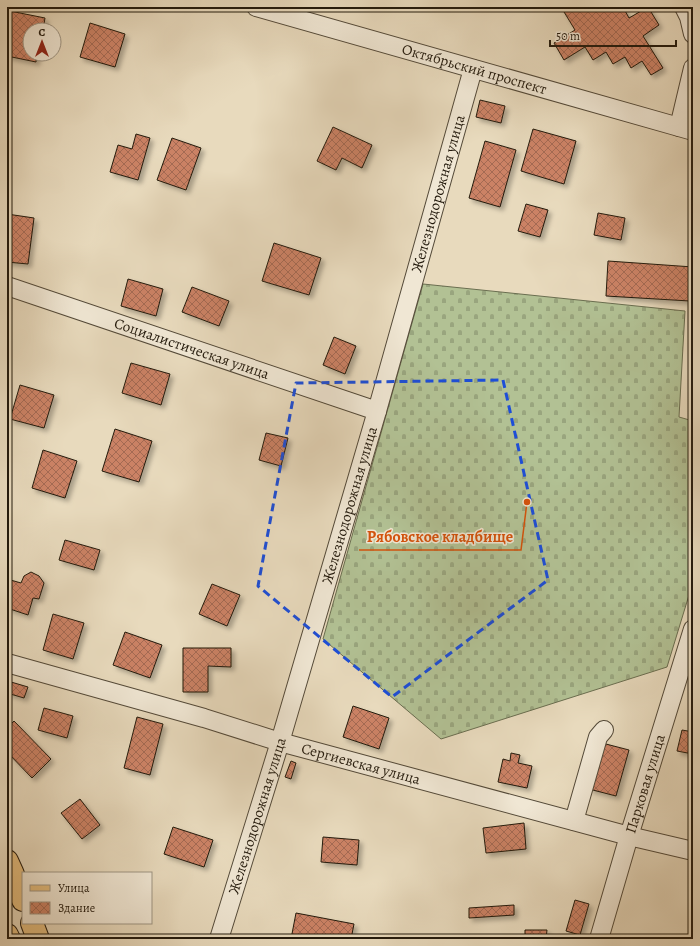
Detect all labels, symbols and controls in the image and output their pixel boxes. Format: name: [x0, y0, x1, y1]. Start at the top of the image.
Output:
north arrow: [22, 22, 62, 62]
scale bar: [550, 22, 676, 48]
text: С: [39, 25, 46, 40]
text: 50 m: [556, 28, 580, 44]
street label: Октябрьский проспект: [400, 39, 549, 99]
street label: Железнодорожная улица: [406, 112, 470, 275]
street label: Социалистическая улица: [112, 313, 272, 384]
street label: Железнодорожная улица: [317, 424, 382, 586]
callout: Рябовское кладбище: [359, 522, 521, 550]
text: Рябовское кладбище: [367, 526, 513, 548]
street label: Парковая улица: [620, 732, 670, 836]
street label: Железнодорожная улица: [224, 735, 291, 897]
street label: Сергиевская улица: [299, 738, 423, 789]
legend: [22, 872, 152, 924]
text: Улица: [58, 880, 90, 896]
text: Здание: [58, 900, 95, 916]

